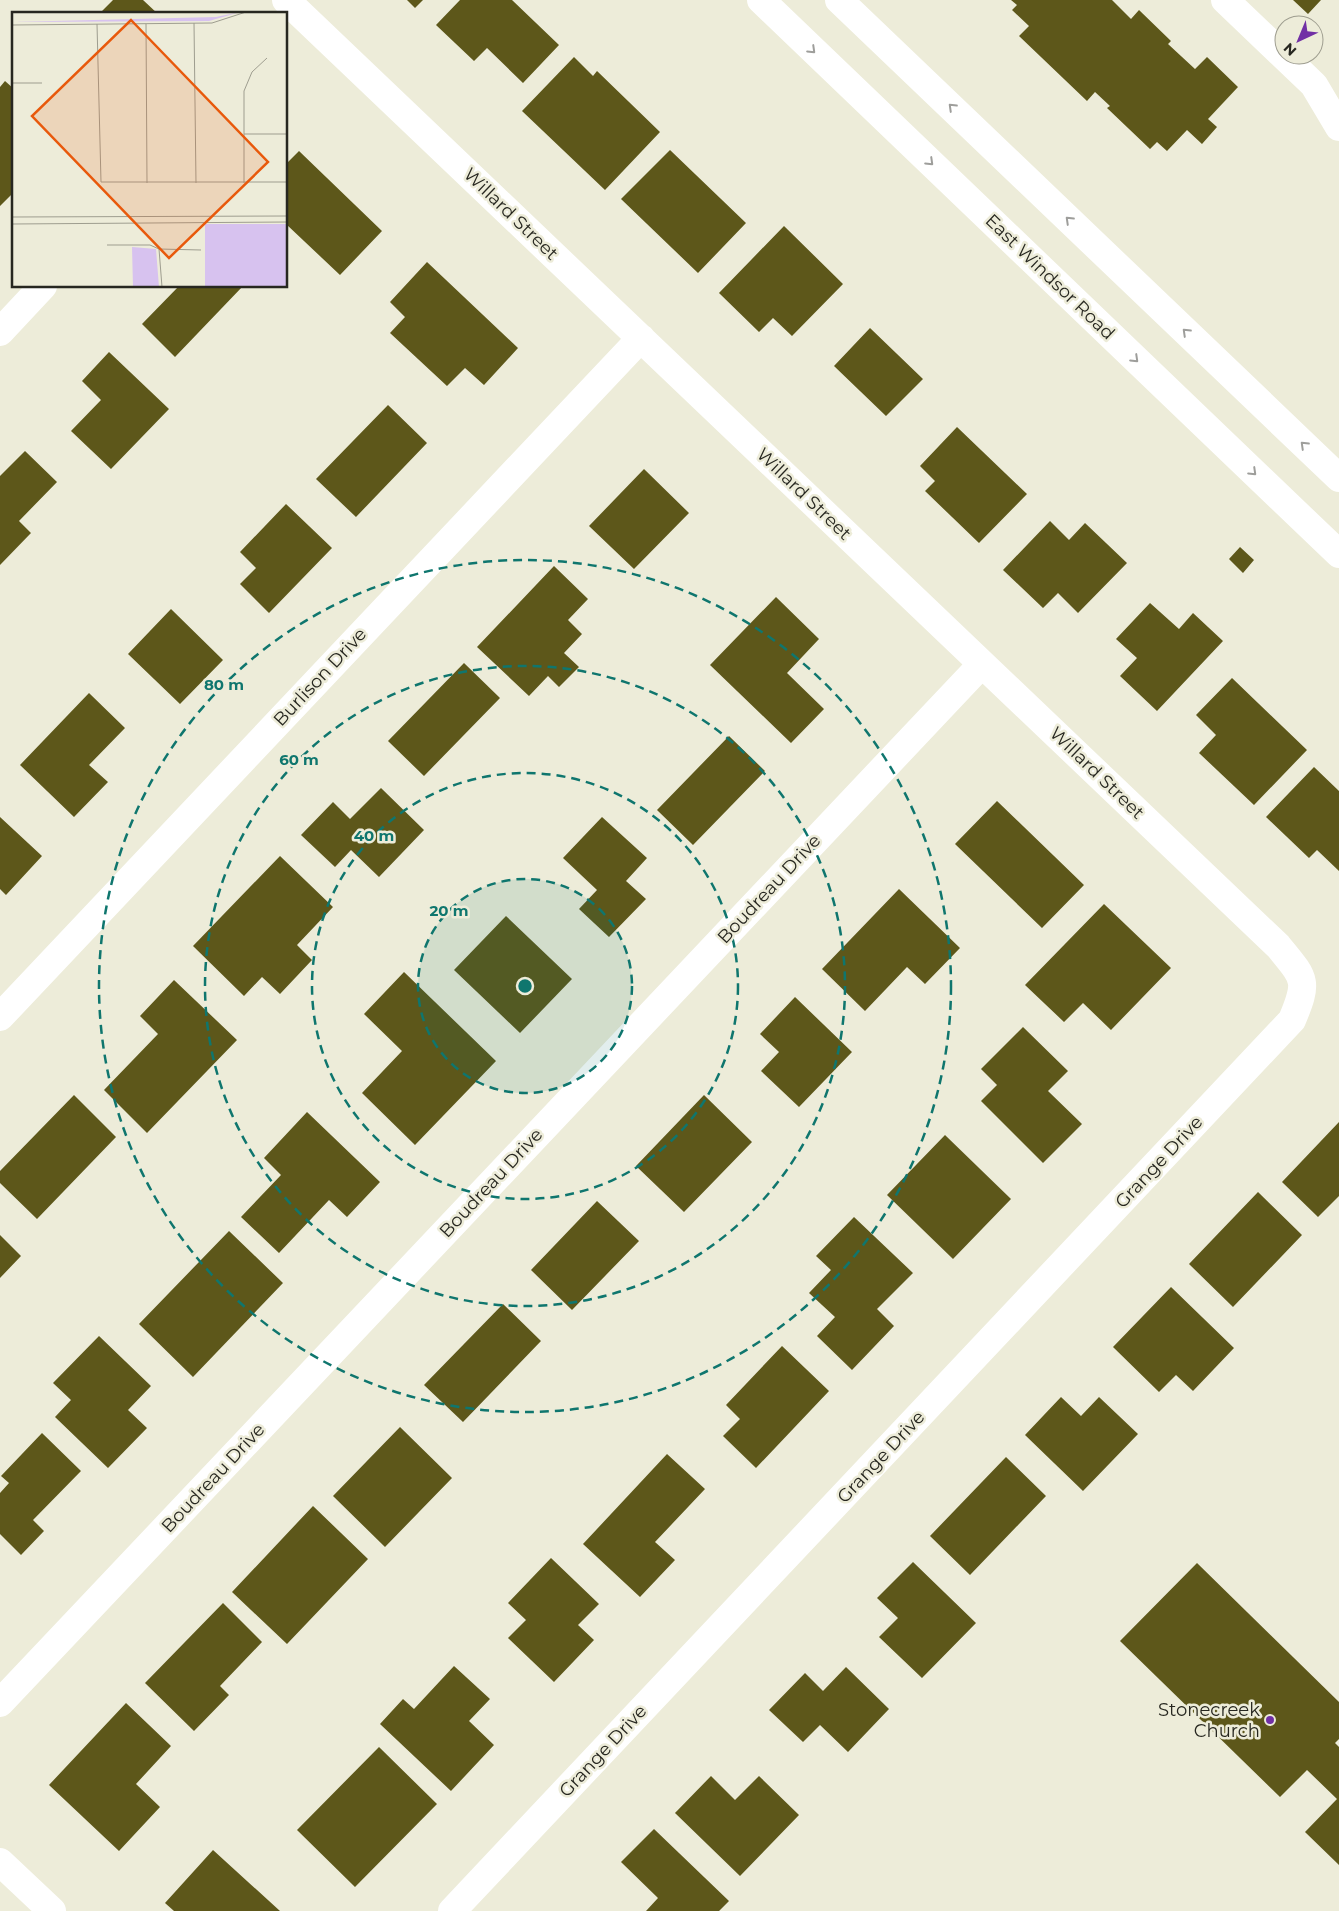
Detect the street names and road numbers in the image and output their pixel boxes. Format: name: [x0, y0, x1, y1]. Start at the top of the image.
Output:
street label: Willard Street: [459, 163, 563, 265]
street label: East Windsor Road: [981, 210, 1119, 344]
street label: Willard Street: [752, 443, 856, 545]
street label: Burlison Drive: [269, 623, 371, 731]
street label: Willard Street: [1045, 722, 1149, 824]
street label: Boudreau Drive: [713, 830, 825, 948]
street label: Grange Drive: [1111, 1111, 1207, 1213]
street label: Boudreau Drive: [435, 1124, 547, 1242]
street label: Grange Drive: [833, 1406, 929, 1508]
street label: Boudreau Drive: [157, 1419, 269, 1537]
street label: Grange Drive: [555, 1700, 651, 1802]

